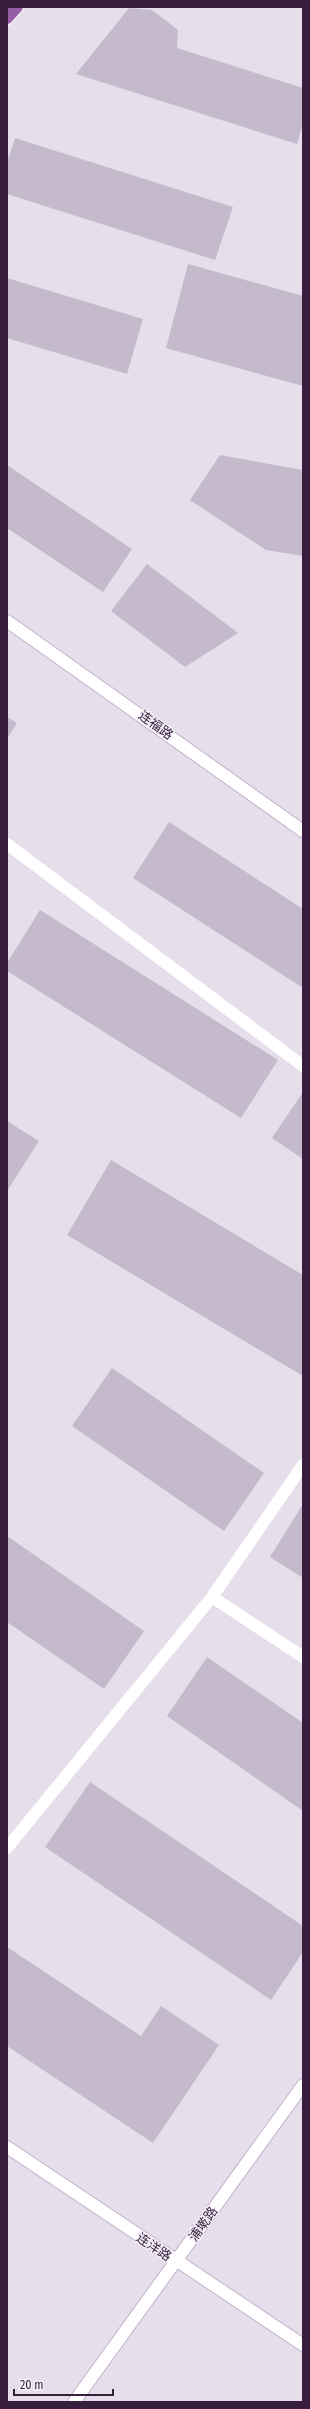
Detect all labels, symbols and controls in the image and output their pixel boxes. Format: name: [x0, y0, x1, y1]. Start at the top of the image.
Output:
street label: 连福路: [136, 707, 176, 743]
street label: 浦墘路: [186, 2204, 220, 2244]
street label: 连洋路: [134, 2230, 174, 2264]
scale bar: [14, 2371, 113, 2397]
text: 20 m: [20, 2378, 44, 2392]

